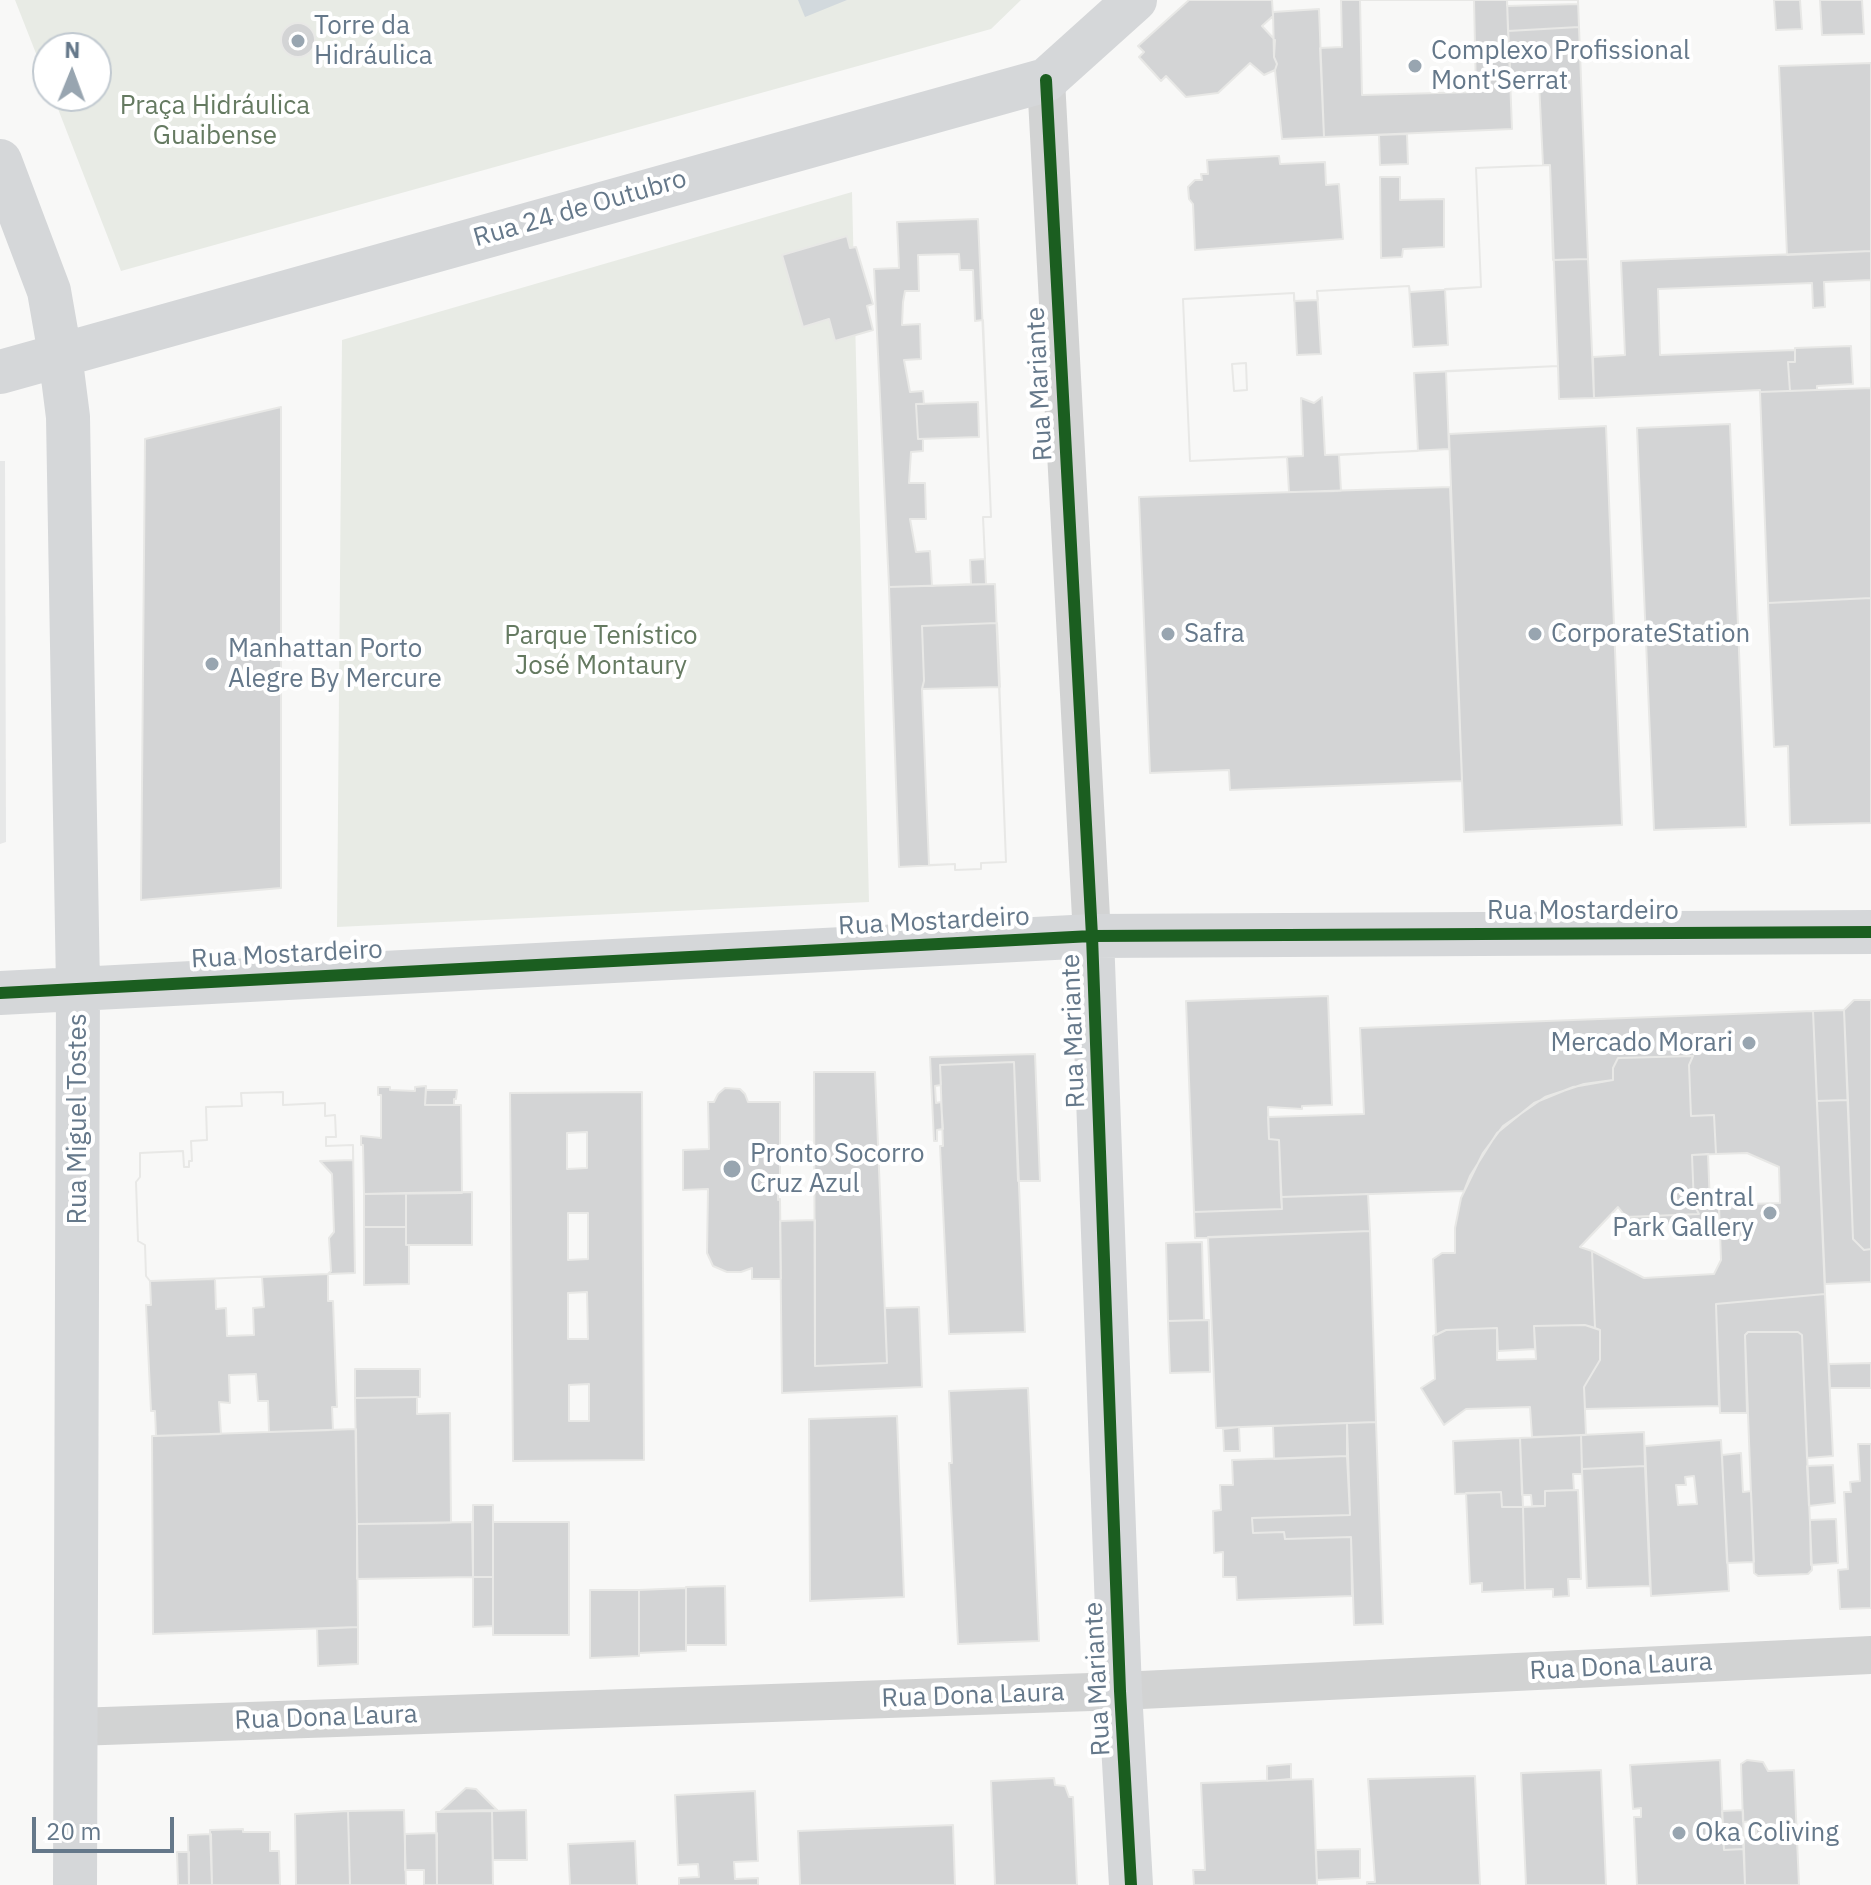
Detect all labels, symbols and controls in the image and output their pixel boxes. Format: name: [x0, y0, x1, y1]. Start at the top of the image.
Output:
place label: Torre da Hidráulica: [314, 10, 433, 72]
north arrow: [32, 32, 112, 112]
marker: Torre da Hidráulica: [289, 32, 307, 50]
text: N: [64, 35, 81, 64]
place label: Complexo Profissional Mont'Serrat: [1431, 35, 1690, 96]
marker: Complexo Profissional Mont'Serrat: [1406, 57, 1424, 75]
park label: Praça Hidráulica Guaibense: [120, 90, 310, 152]
street label: Rua 24 de Outubro: [470, 164, 690, 254]
street label: Rua Mariante: [1020, 306, 1060, 462]
place label: Safra: [1184, 618, 1245, 650]
place label: CorporateStation: [1551, 618, 1750, 650]
park label: Parque Tenístico José Montaury: [504, 620, 698, 682]
marker: Safra: [1159, 625, 1177, 643]
marker: CorporateStation: [1526, 625, 1544, 643]
place label: Manhattan Porto Alegre By Mercure: [228, 633, 442, 694]
marker: Manhattan Porto Alegre By Mercure: [203, 655, 221, 673]
street label: Rua Mostardeiro: [1487, 895, 1679, 927]
street label: Rua Mostardeiro: [837, 901, 1031, 943]
street label: Rua Mostardeiro: [190, 934, 384, 976]
street label: Rua Mariante: [1056, 953, 1092, 1109]
street label: Rua Miguel Tostes: [62, 1013, 94, 1225]
place label: Mercado Morari: [1550, 1027, 1733, 1059]
marker: Mercado Morari: [1740, 1034, 1758, 1052]
place label: Pronto Socorro Cruz Azul: [750, 1138, 925, 1200]
marker: Pronto Socorro Cruz Azul: [721, 1158, 743, 1180]
place label: Central Park Gallery: [1612, 1182, 1754, 1244]
marker: Central Park Gallery: [1761, 1204, 1779, 1222]
street label: Rua Mariante: [1078, 1601, 1118, 1757]
street label: Rua Dona Laura: [1529, 1647, 1713, 1687]
street label: Rua Dona Laura: [881, 1677, 1065, 1715]
street label: Rua Dona Laura: [234, 1699, 418, 1737]
scale bar: [36, 1801, 178, 1851]
text: 20 m: [46, 1815, 101, 1847]
place label: Oka Coliving: [1695, 1817, 1839, 1849]
marker: Oka Coliving: [1670, 1824, 1688, 1842]

